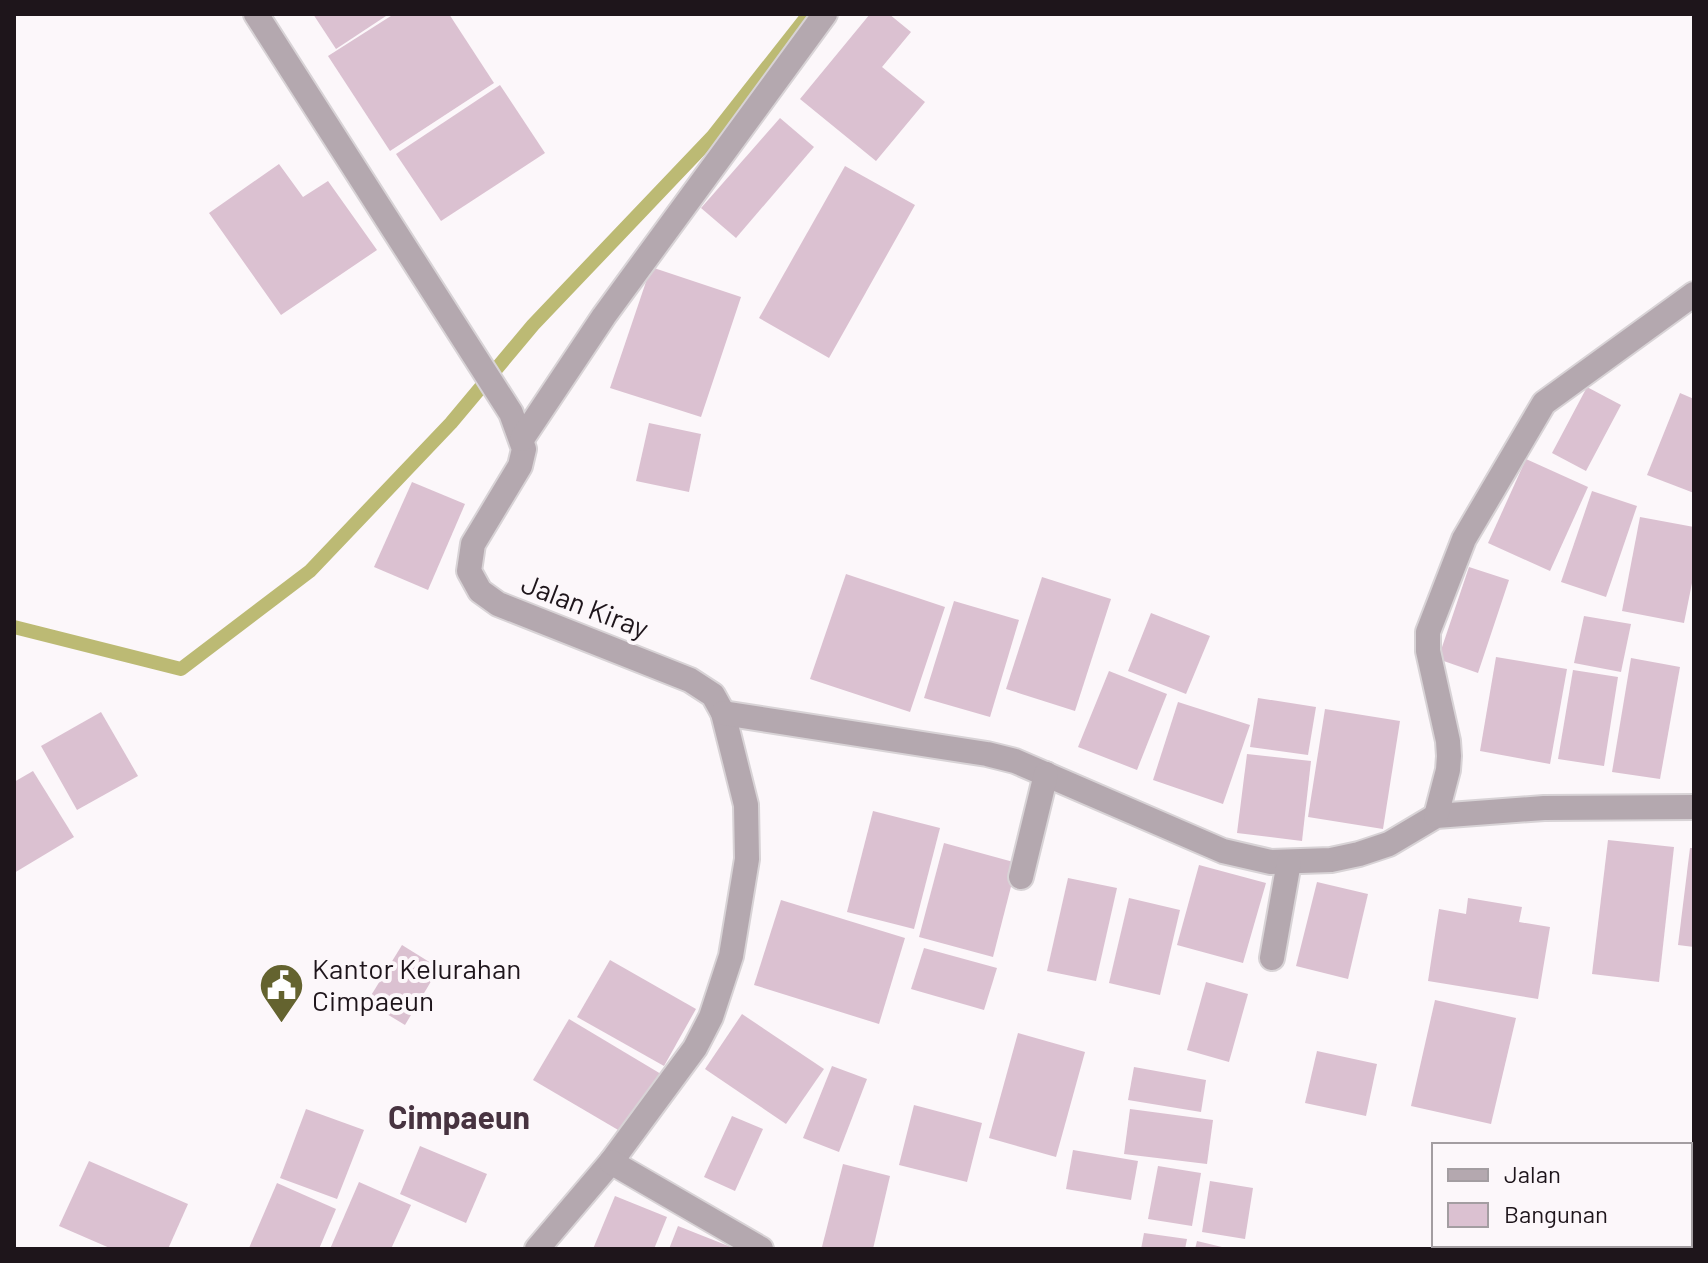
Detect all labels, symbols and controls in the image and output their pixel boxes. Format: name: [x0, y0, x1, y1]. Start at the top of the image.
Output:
street label: Jalan Kiray: [517, 565, 654, 645]
place label: Kantor Kelurahan Cimpaeun: [312, 951, 521, 1017]
public building icon: Kantor Kelurahan Cimpaeun: [257, 961, 305, 1024]
district label: Cimpaeun: [388, 1097, 530, 1135]
legend: [1432, 1143, 1692, 1247]
text: Jalan: [1504, 1159, 1561, 1188]
text: Bangunan: [1504, 1199, 1608, 1228]

